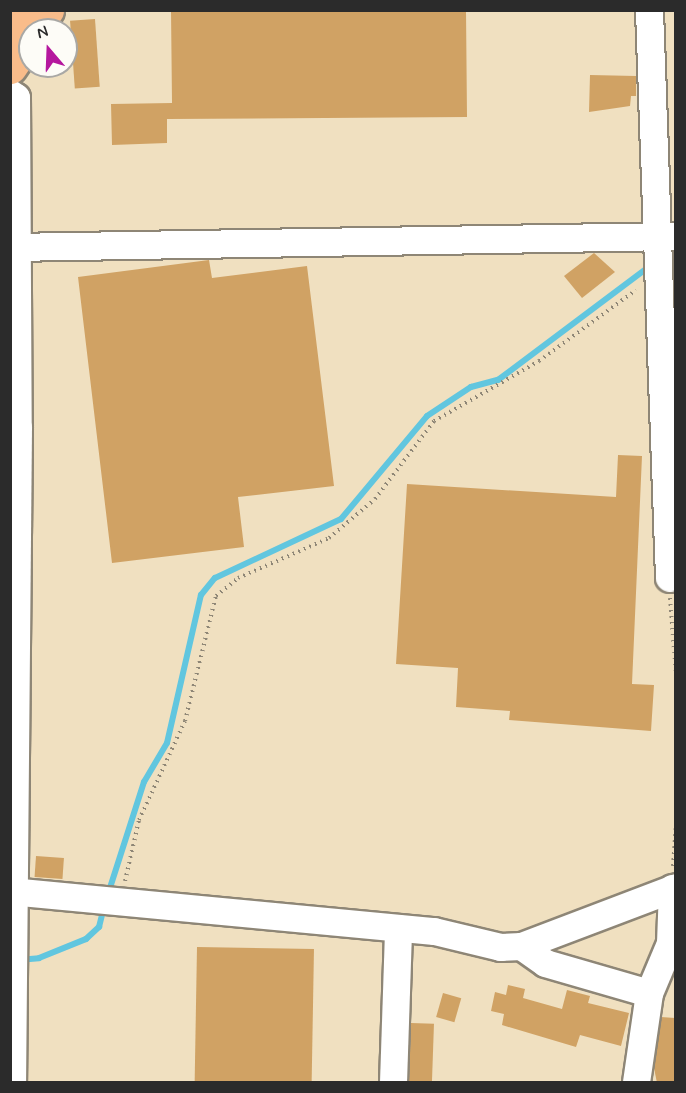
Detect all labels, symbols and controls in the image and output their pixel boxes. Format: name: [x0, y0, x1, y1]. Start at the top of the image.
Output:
north arrow: [18, 18, 78, 78]
text: N: [34, 21, 51, 44]

